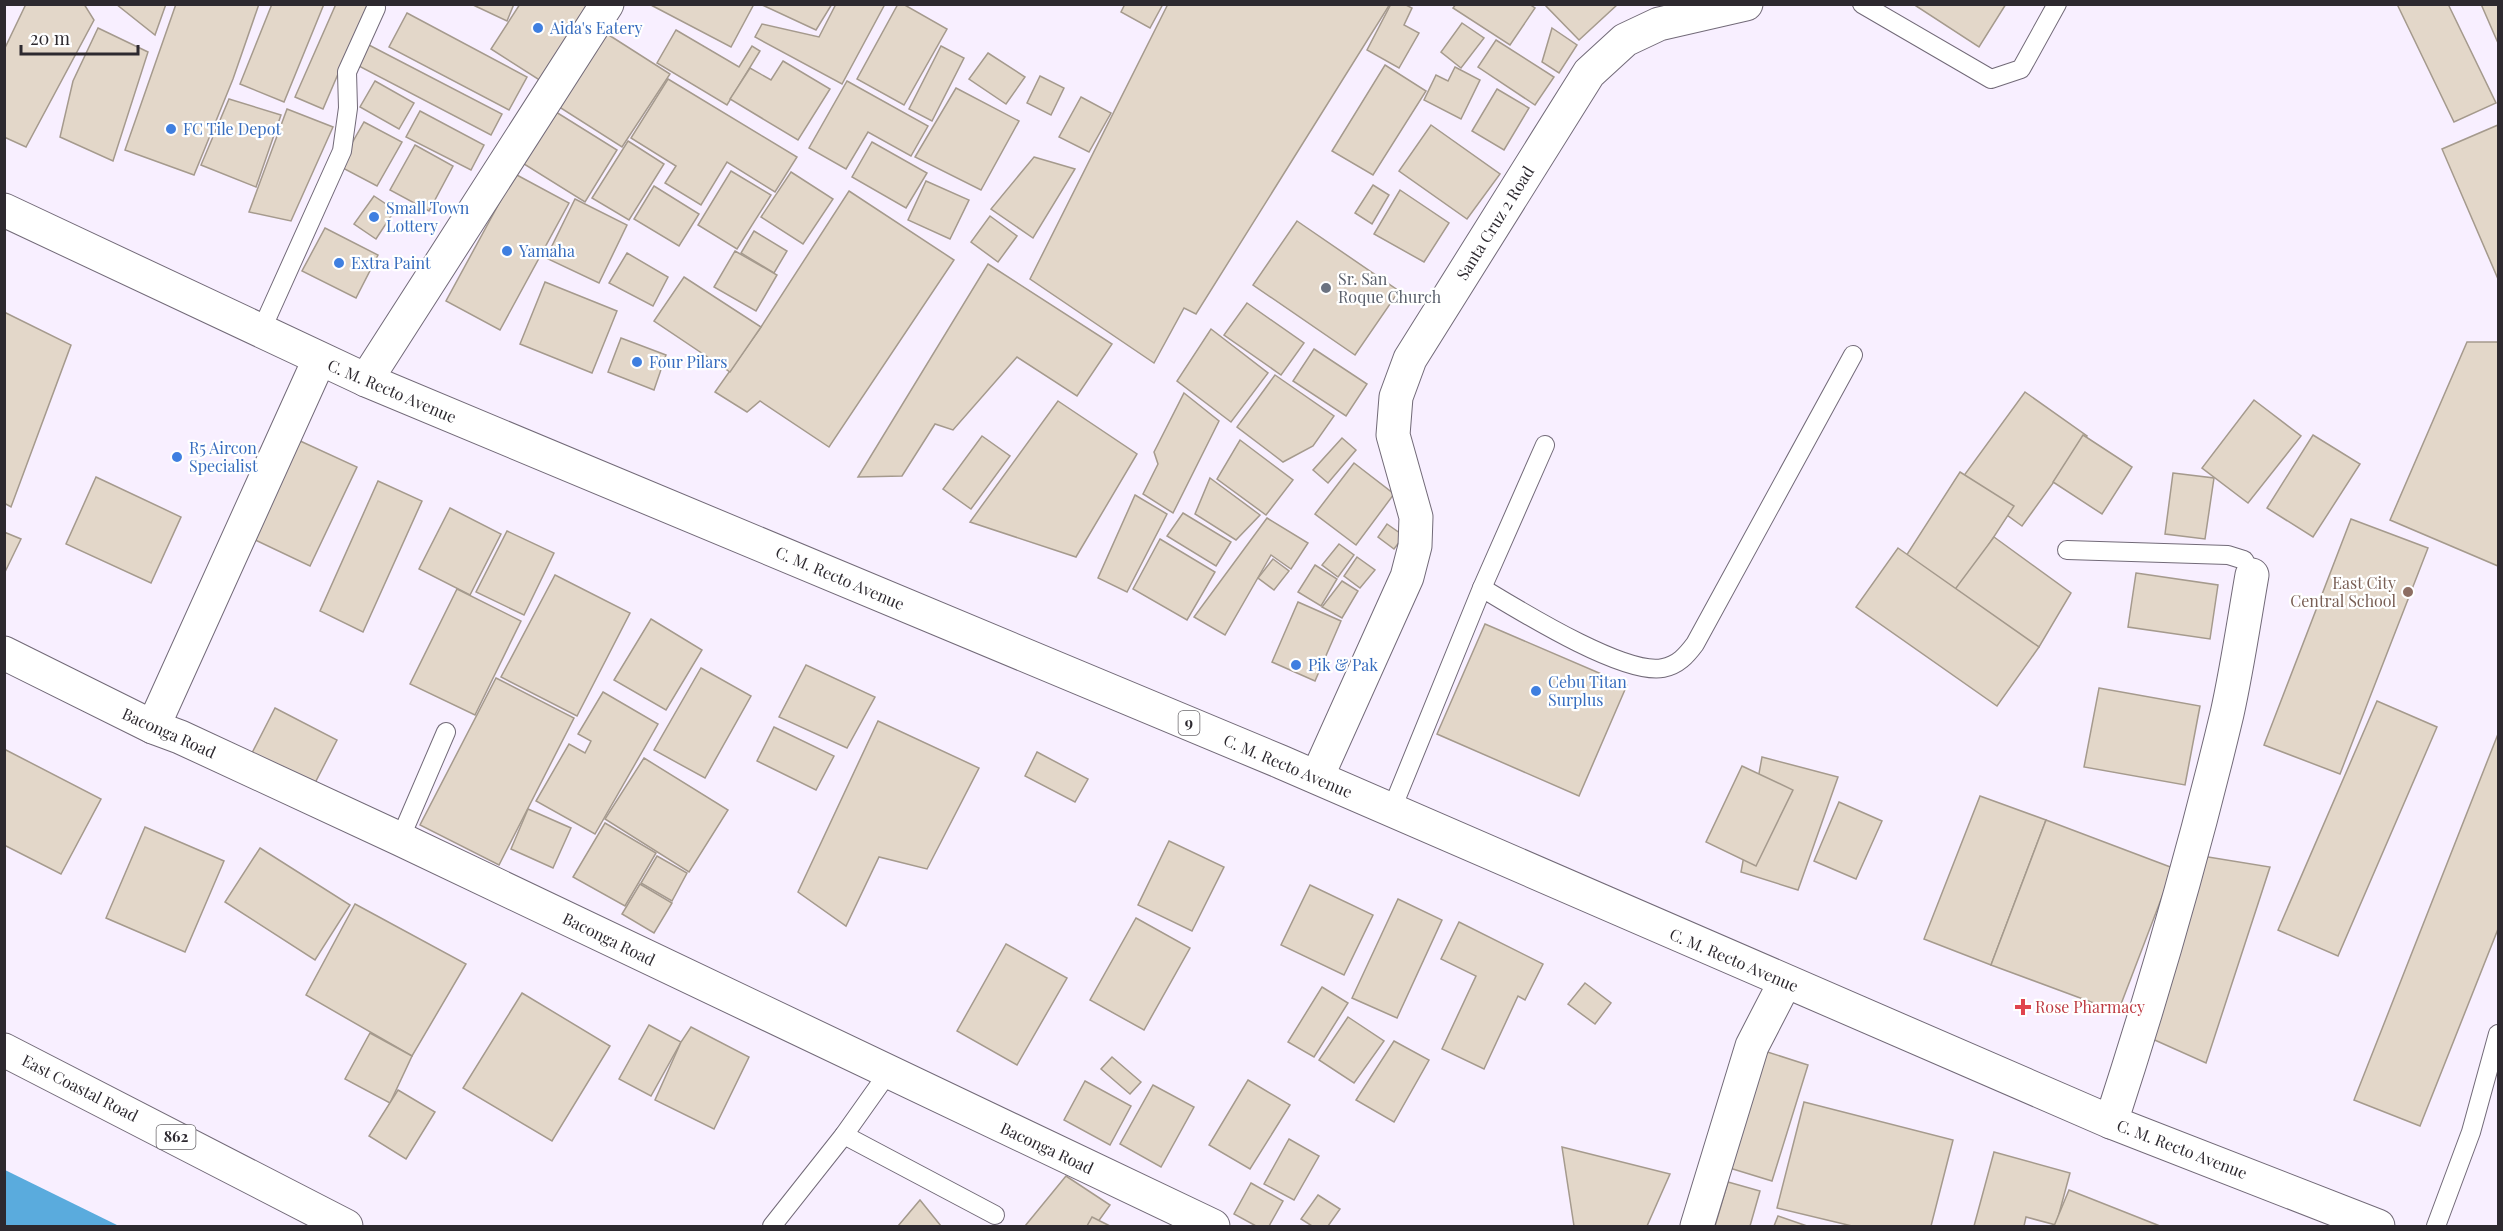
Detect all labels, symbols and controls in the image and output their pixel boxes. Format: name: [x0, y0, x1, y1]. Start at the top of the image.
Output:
place label: Aida's Eatery: [549, 17, 642, 38]
scale bar: [21, 18, 138, 56]
marker: Aida's Eatery: [531, 21, 545, 35]
text: 20 m: [30, 26, 70, 50]
place label: FC Tile Depot: [183, 118, 281, 139]
marker: FC Tile Depot: [164, 122, 178, 136]
street label: Santa Cruz 2 Road: [1451, 162, 1538, 284]
place label: Small Town Lottery: [386, 197, 470, 236]
marker: Small Town Lottery: [367, 210, 381, 224]
place label: Yamaha: [518, 240, 575, 261]
marker: Yamaha: [500, 244, 514, 258]
place label: Extra Paint: [351, 252, 431, 273]
marker: Extra Paint: [332, 256, 346, 270]
place label: Sr. San Roque Church: [1338, 268, 1442, 307]
marker: Sr. San Roque Church: [1319, 281, 1333, 295]
place label: Four Pilars: [649, 351, 727, 372]
street label: C. M. Recto Avenue: [325, 354, 460, 427]
marker: Four Pilars: [630, 355, 644, 369]
place label: R5 Aircon Specialist: [189, 437, 258, 476]
marker: R5 Aircon Specialist: [170, 450, 184, 464]
street label: C. M. Recto Avenue: [773, 541, 908, 614]
place label: East City Central School: [2290, 572, 2396, 611]
marker: East City Central School: [2401, 585, 2415, 599]
place label: Pik & Pak: [1308, 654, 1378, 675]
marker: Pik & Pak: [1289, 658, 1303, 672]
place label: Cebu Titan Surplus: [1548, 671, 1627, 710]
marker: Cebu Titan Surplus: [1529, 684, 1543, 698]
street label: Baconga Road: [119, 703, 219, 763]
road number: 9: [1178, 711, 1200, 735]
street label: C. M. Recto Avenue: [1221, 729, 1356, 802]
street label: Baconga Road: [560, 907, 659, 970]
street label: C. M. Recto Avenue: [1667, 923, 1802, 996]
place label: Rose Pharmacy: [2035, 996, 2145, 1017]
marker: Rose Pharmacy: [2016, 1000, 2030, 1014]
street label: East Coastal Road: [19, 1049, 142, 1126]
street label: C. M. Recto Avenue: [2114, 1114, 2250, 1183]
street label: Baconga Road: [997, 1117, 1097, 1178]
road number: 862: [156, 1125, 195, 1149]

